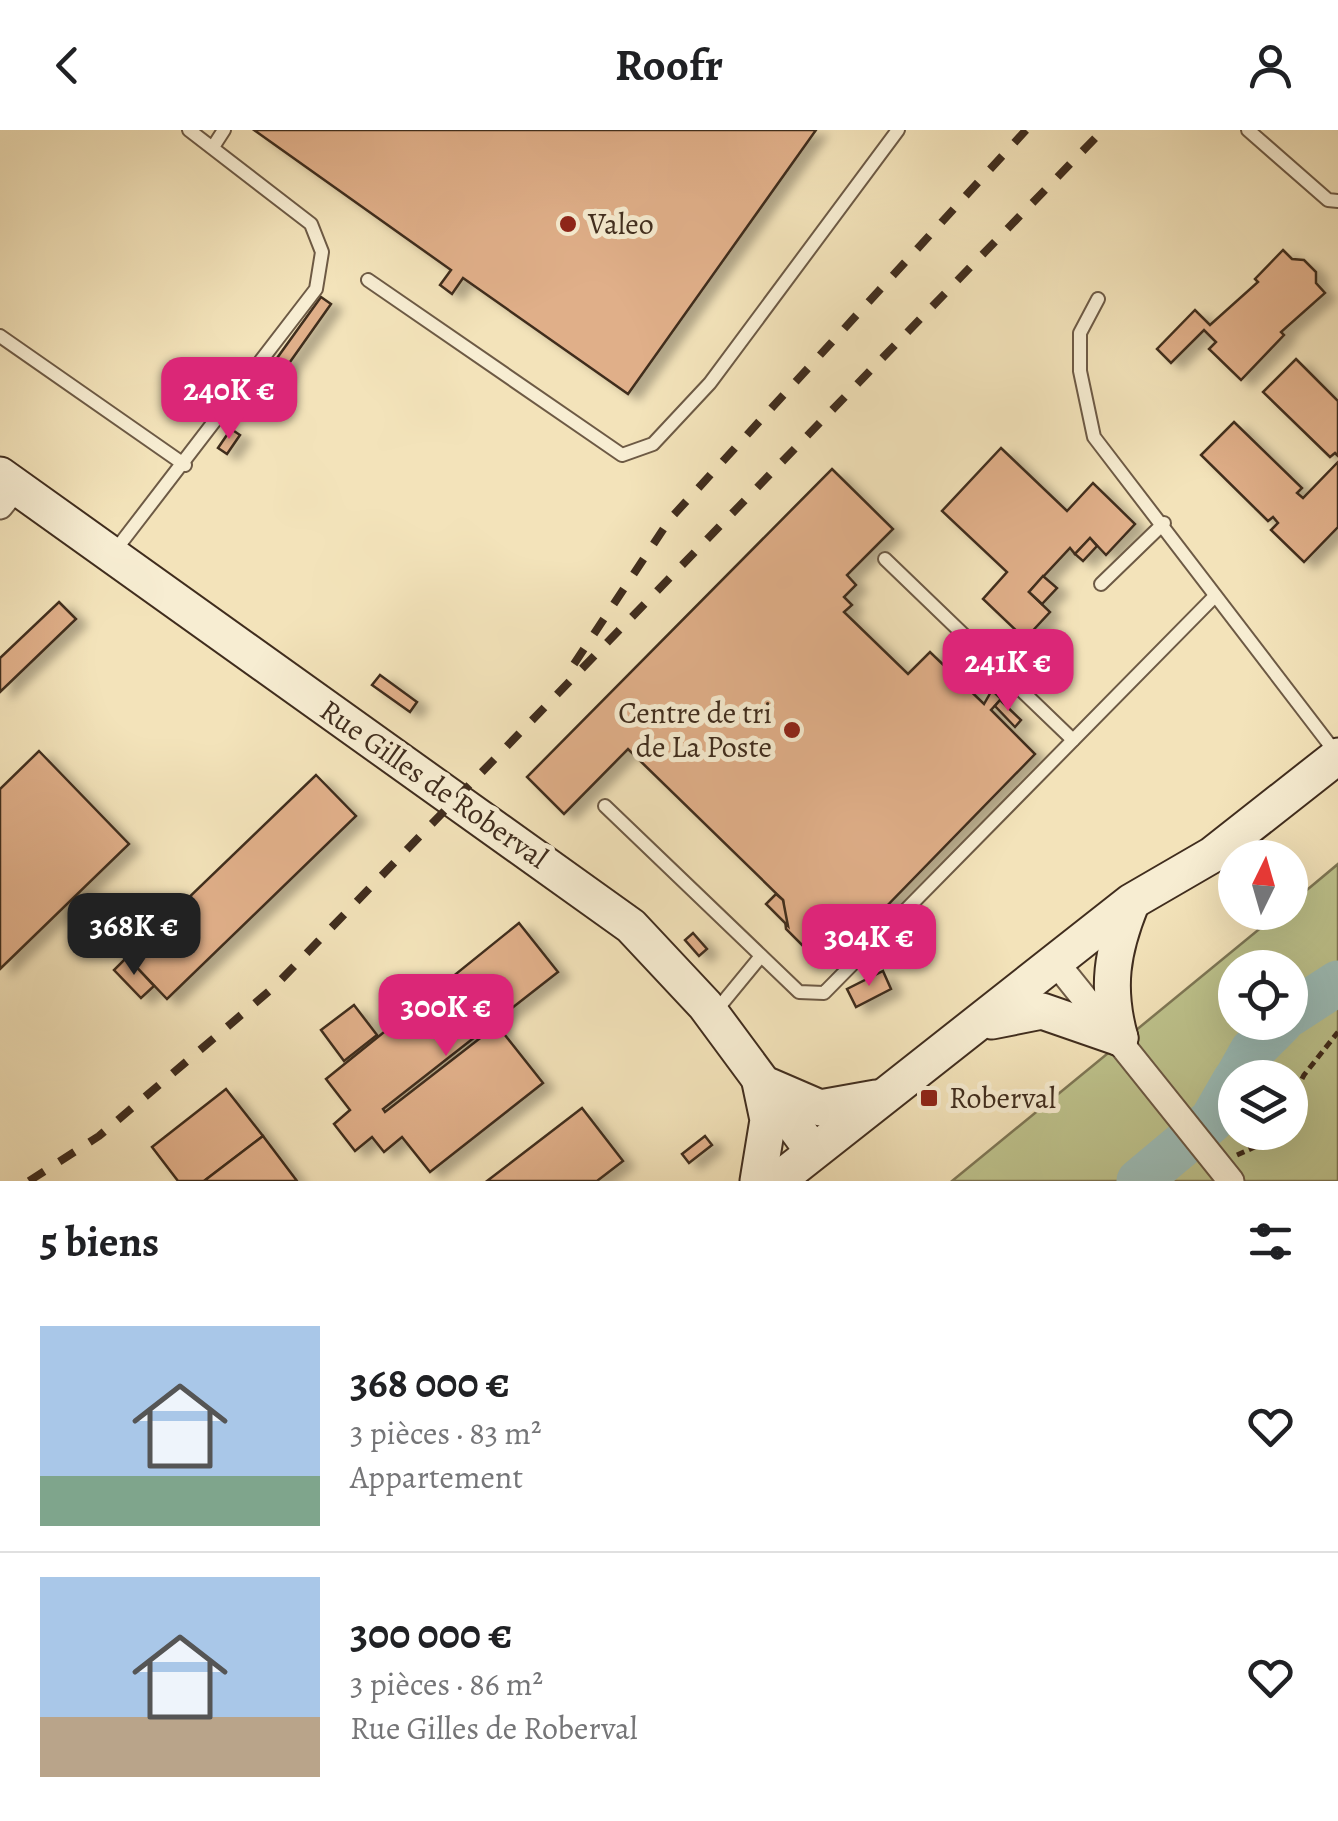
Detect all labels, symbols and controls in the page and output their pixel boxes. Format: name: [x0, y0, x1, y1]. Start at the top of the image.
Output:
text: Roofr: [615, 34, 723, 96]
icon: back: [40, 38, 95, 93]
icon: person: [1243, 38, 1298, 93]
place label: Valeo: [587, 204, 654, 244]
marker: Valeo: [557, 213, 579, 235]
pin: 240K €: [148, 357, 310, 442]
text: 240K €: [183, 367, 275, 411]
pin: 241K €: [927, 629, 1089, 714]
text: 241K €: [965, 639, 1051, 683]
street label: Rue Gilles de Roberval: [312, 690, 556, 878]
place label: Centre de tri de La Poste: [618, 693, 772, 767]
marker: Centre de tri de La Poste: [781, 719, 803, 741]
north arrow: [1218, 840, 1308, 930]
map controls: [1218, 840, 1308, 1150]
pin: 368K €: [53, 893, 215, 978]
text: 368K €: [89, 903, 179, 947]
pin: 304K €: [788, 904, 950, 989]
text: 304K €: [824, 914, 914, 958]
button: locate: [1218, 950, 1308, 1040]
pin: 300K €: [365, 974, 527, 1059]
text: 300K €: [401, 984, 491, 1028]
button: layers: [1218, 1060, 1308, 1150]
place label: Roberval: [949, 1078, 1056, 1118]
marker: Roberval: [918, 1087, 940, 1109]
text: 5 biens: [40, 1213, 159, 1270]
icon: filters: [1243, 1214, 1298, 1269]
text: 368 000 €: [350, 1354, 510, 1411]
icon: home: [120, 1366, 240, 1486]
icon: heart: [1243, 1399, 1298, 1454]
text: 3 pièces · 83 m²: [350, 1411, 542, 1455]
text: Appartement: [350, 1455, 523, 1499]
text: 300 000 €: [350, 1605, 512, 1662]
icon: home: [120, 1617, 240, 1737]
icon: heart: [1243, 1650, 1298, 1705]
text: 3 pièces · 86 m²: [350, 1662, 543, 1706]
text: Rue Gilles de Roberval: [350, 1706, 638, 1750]

